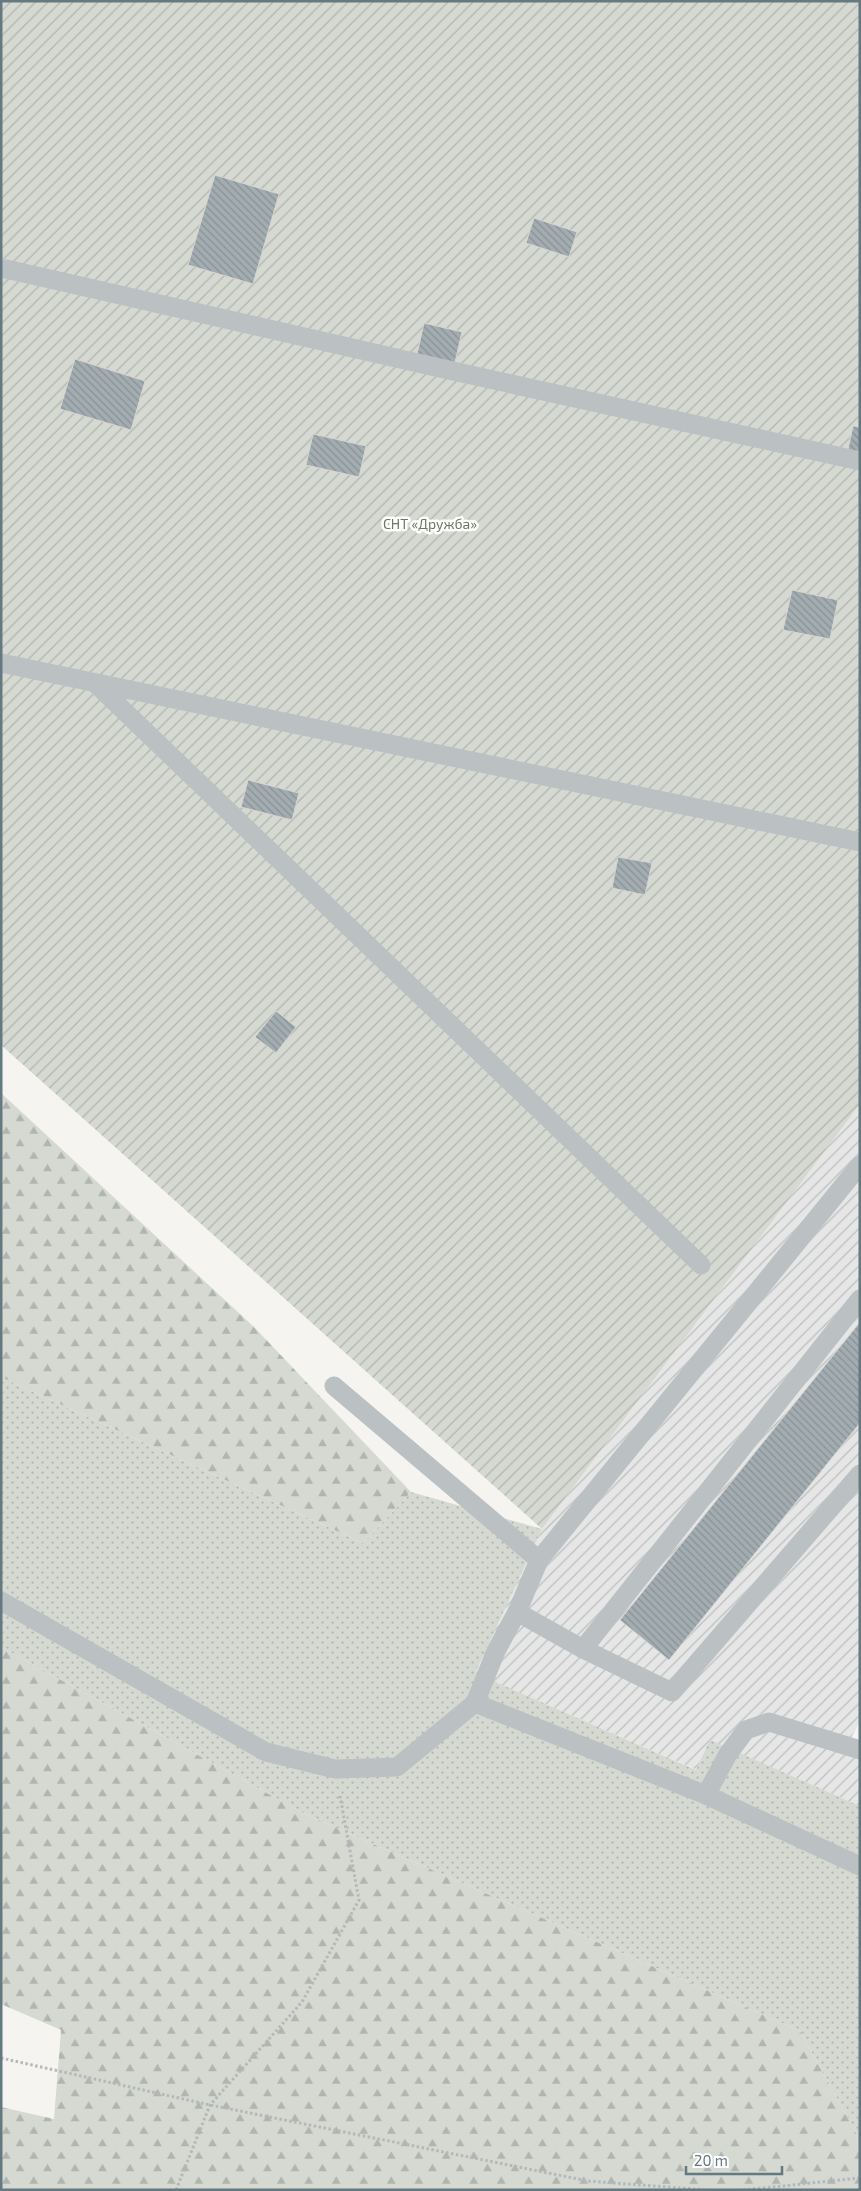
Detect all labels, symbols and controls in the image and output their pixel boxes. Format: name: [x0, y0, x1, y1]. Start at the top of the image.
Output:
park label: СНТ «Дружба»: [383, 515, 477, 532]
scale bar: [686, 2144, 782, 2176]
text: 20 m: [694, 2151, 728, 2169]

